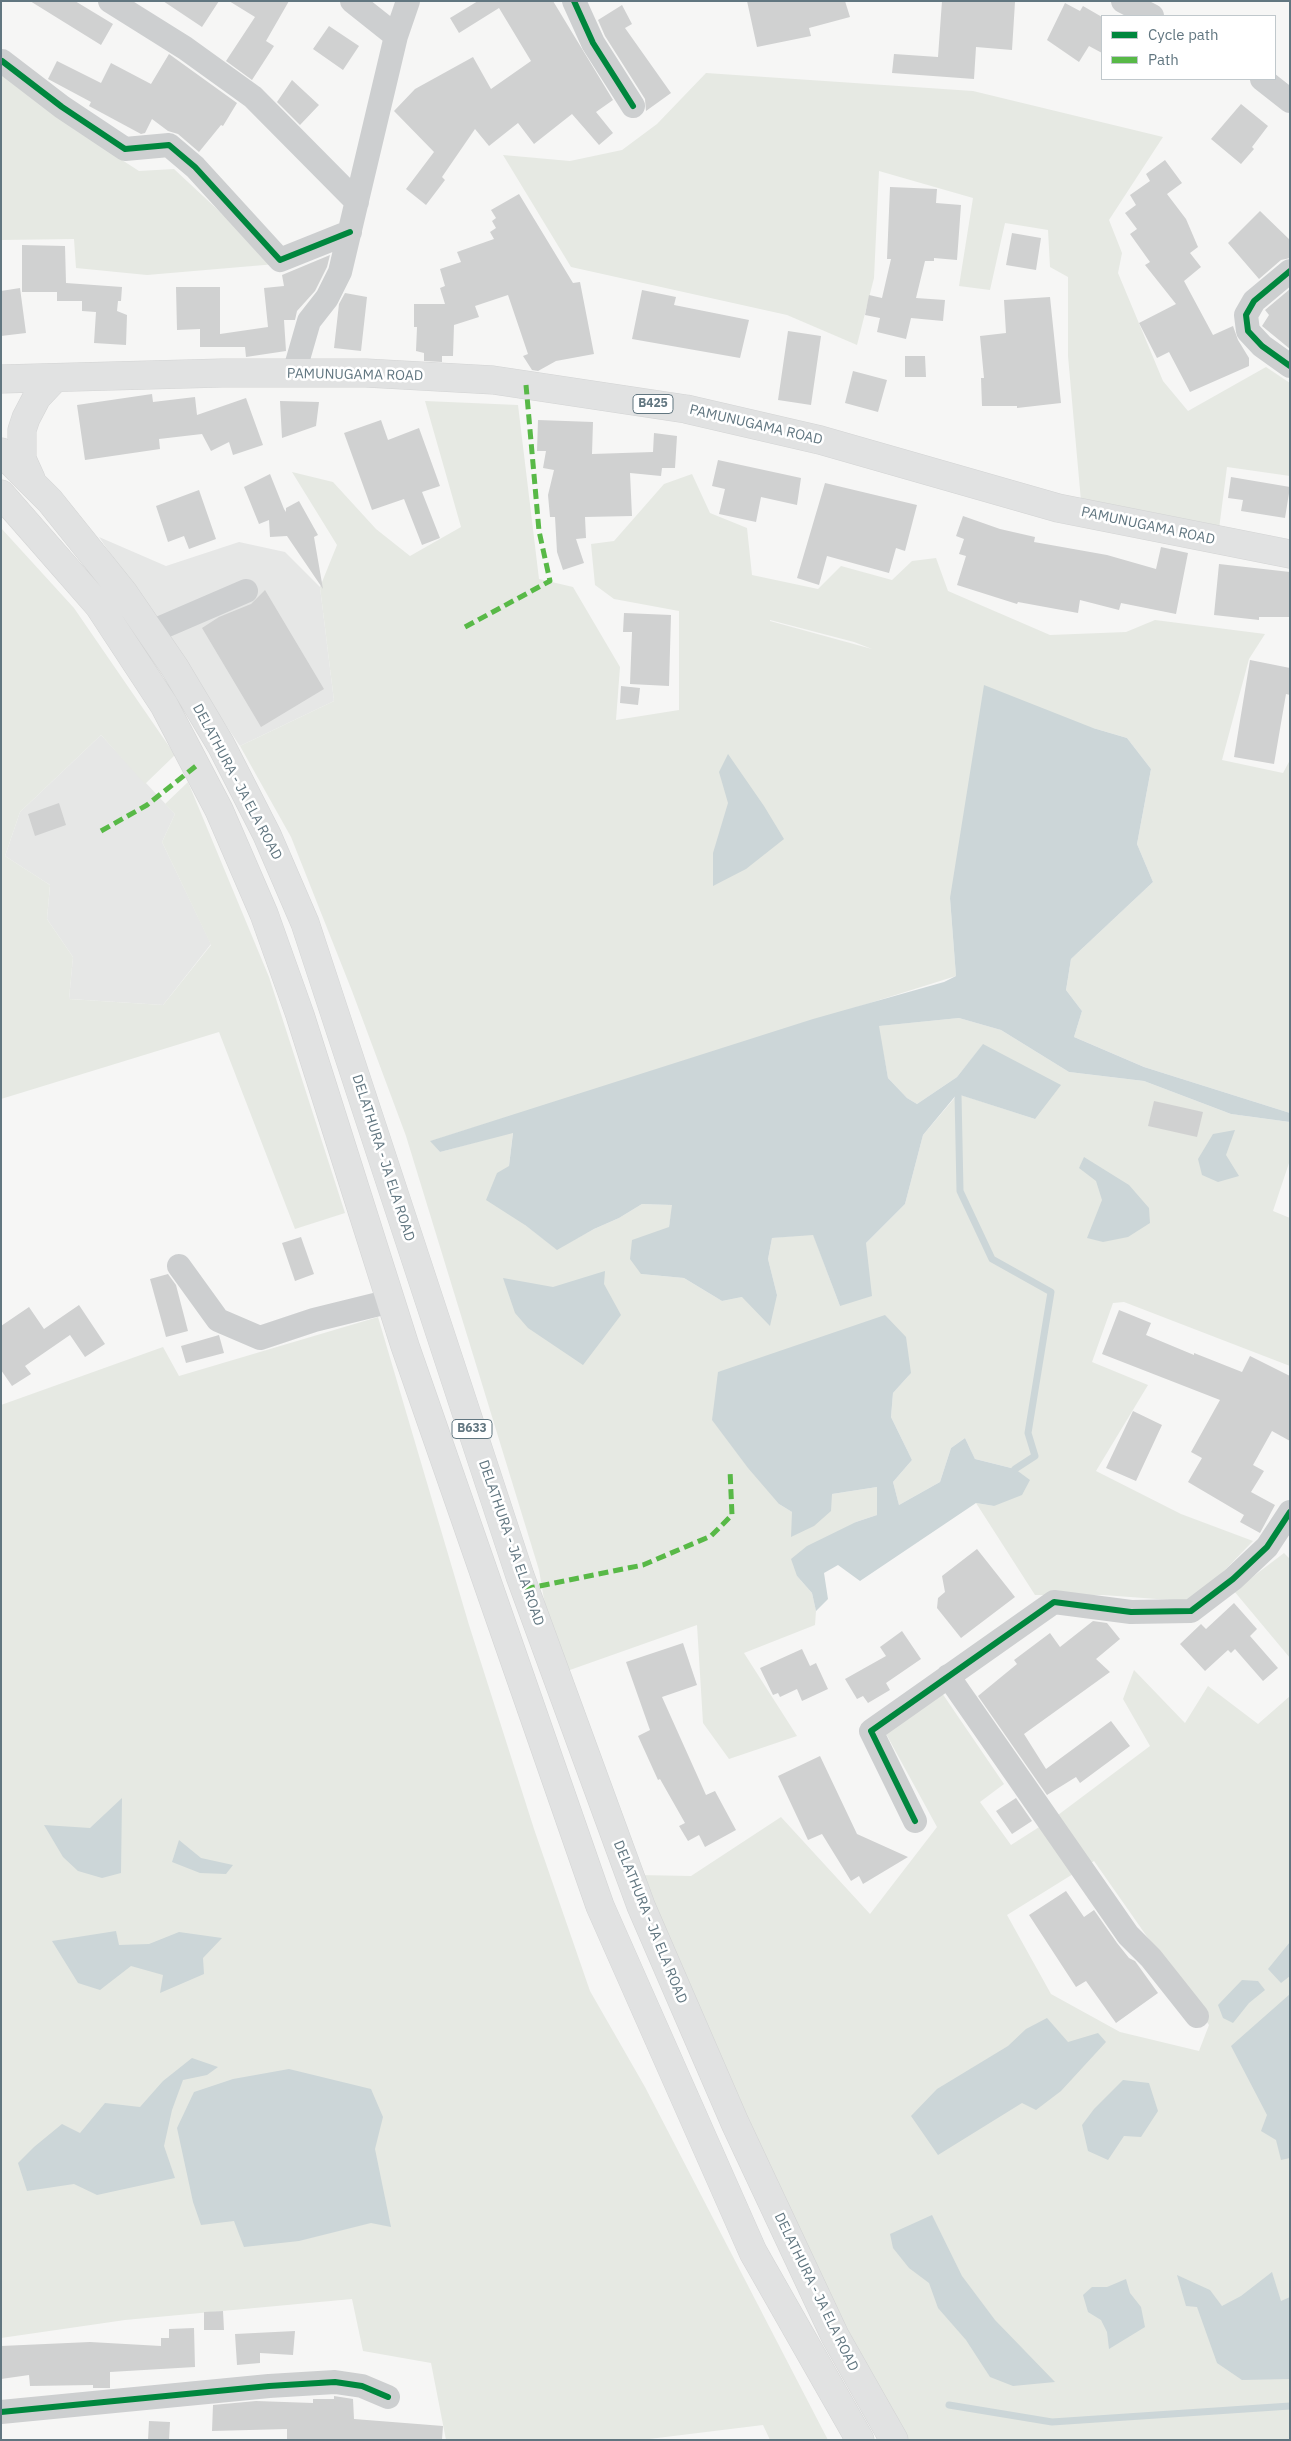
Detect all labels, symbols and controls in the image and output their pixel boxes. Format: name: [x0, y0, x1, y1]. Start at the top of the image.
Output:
legend: [1101, 15, 1276, 80]
text: Cycle path: [1148, 25, 1219, 44]
text: Path: [1148, 50, 1179, 69]
street label: PAMUNUGAMA ROAD: [287, 365, 423, 385]
road number: B425: [633, 394, 673, 414]
street label: PAMUNUGAMA ROAD: [688, 401, 824, 449]
street label: PAMUNUGAMA ROAD: [1080, 504, 1216, 548]
street label: DELATHURA - JA ELA ROAD: [189, 701, 285, 863]
street label: DELATHURA - JA ELA ROAD: [348, 1072, 418, 1244]
road number: B633: [452, 1420, 492, 1438]
street label: DELATHURA - JA ELA ROAD: [475, 1458, 547, 1628]
street label: DELATHURA - JA ELA ROAD: [610, 1838, 690, 2006]
street label: DELATHURA - JA ELA ROAD: [770, 2210, 862, 2374]

